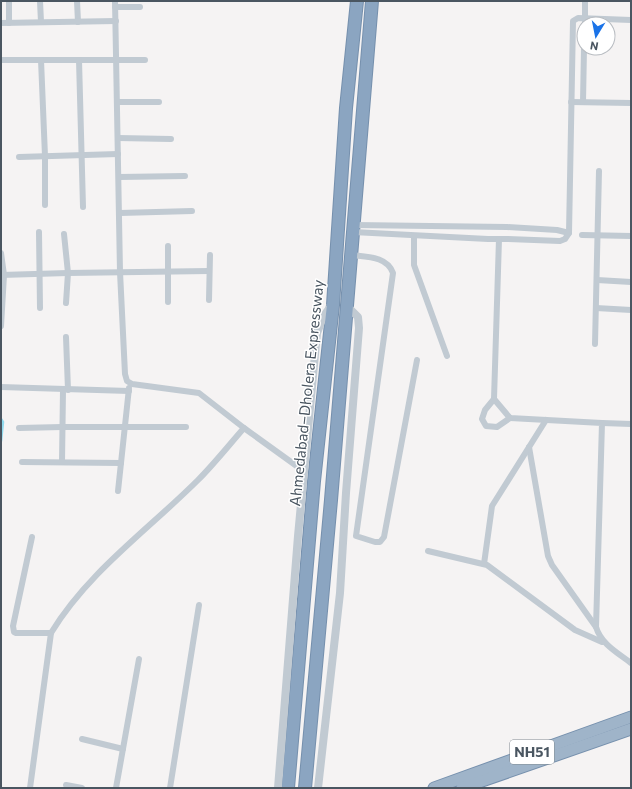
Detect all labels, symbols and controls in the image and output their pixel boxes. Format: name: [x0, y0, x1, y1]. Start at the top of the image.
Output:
north arrow: [576, 16, 616, 56]
text: N: [589, 39, 599, 53]
street label: Ahmedabad–Dholera Expressway: [285, 278, 327, 507]
road number: NH51: [510, 740, 554, 764]

